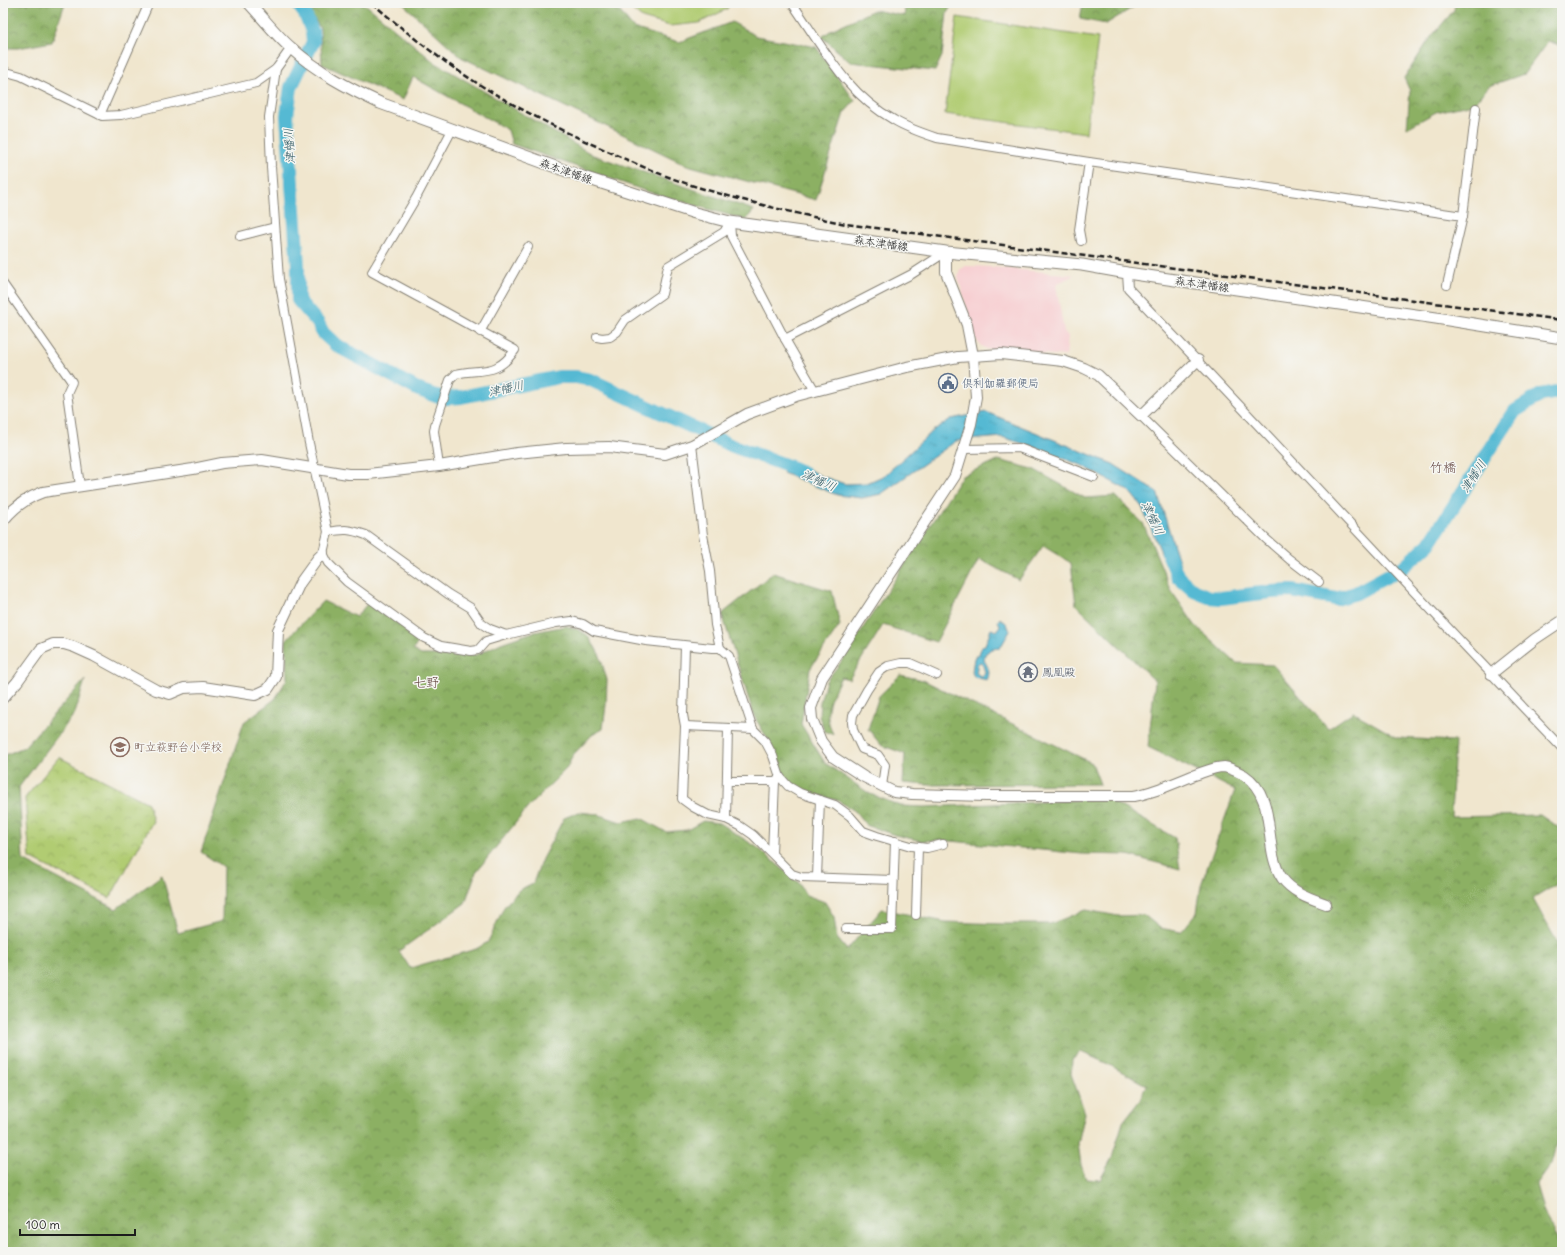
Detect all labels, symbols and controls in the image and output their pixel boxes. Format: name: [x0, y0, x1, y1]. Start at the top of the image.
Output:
water label: 津幡川: [280, 128, 298, 164]
street label: 森本津幡線: [538, 155, 594, 187]
street label: 森本津幡線: [853, 232, 909, 254]
street label: 森本津幡線: [1174, 273, 1230, 295]
public building icon: 倶利伽羅郵便局: [937, 372, 959, 394]
place label: 倶利伽羅郵便局: [962, 376, 1039, 390]
water label: 津幡川: [487, 377, 525, 399]
water label: 津幡川: [1457, 457, 1489, 495]
district label: 竹橋: [1430, 459, 1456, 476]
water label: 津幡川: [799, 466, 839, 494]
water label: 津幡川: [1139, 499, 1167, 537]
temple icon: 鳳凰殿: [1017, 661, 1039, 683]
place label: 鳳凰殿: [1042, 665, 1075, 679]
district label: 七野: [413, 674, 439, 691]
school or university icon: 町立萩野台小学校: [109, 736, 131, 758]
place label: 町立萩野台小学校: [134, 740, 222, 754]
scale bar: [20, 1211, 135, 1237]
text: 100 m: [26, 1217, 60, 1232]

